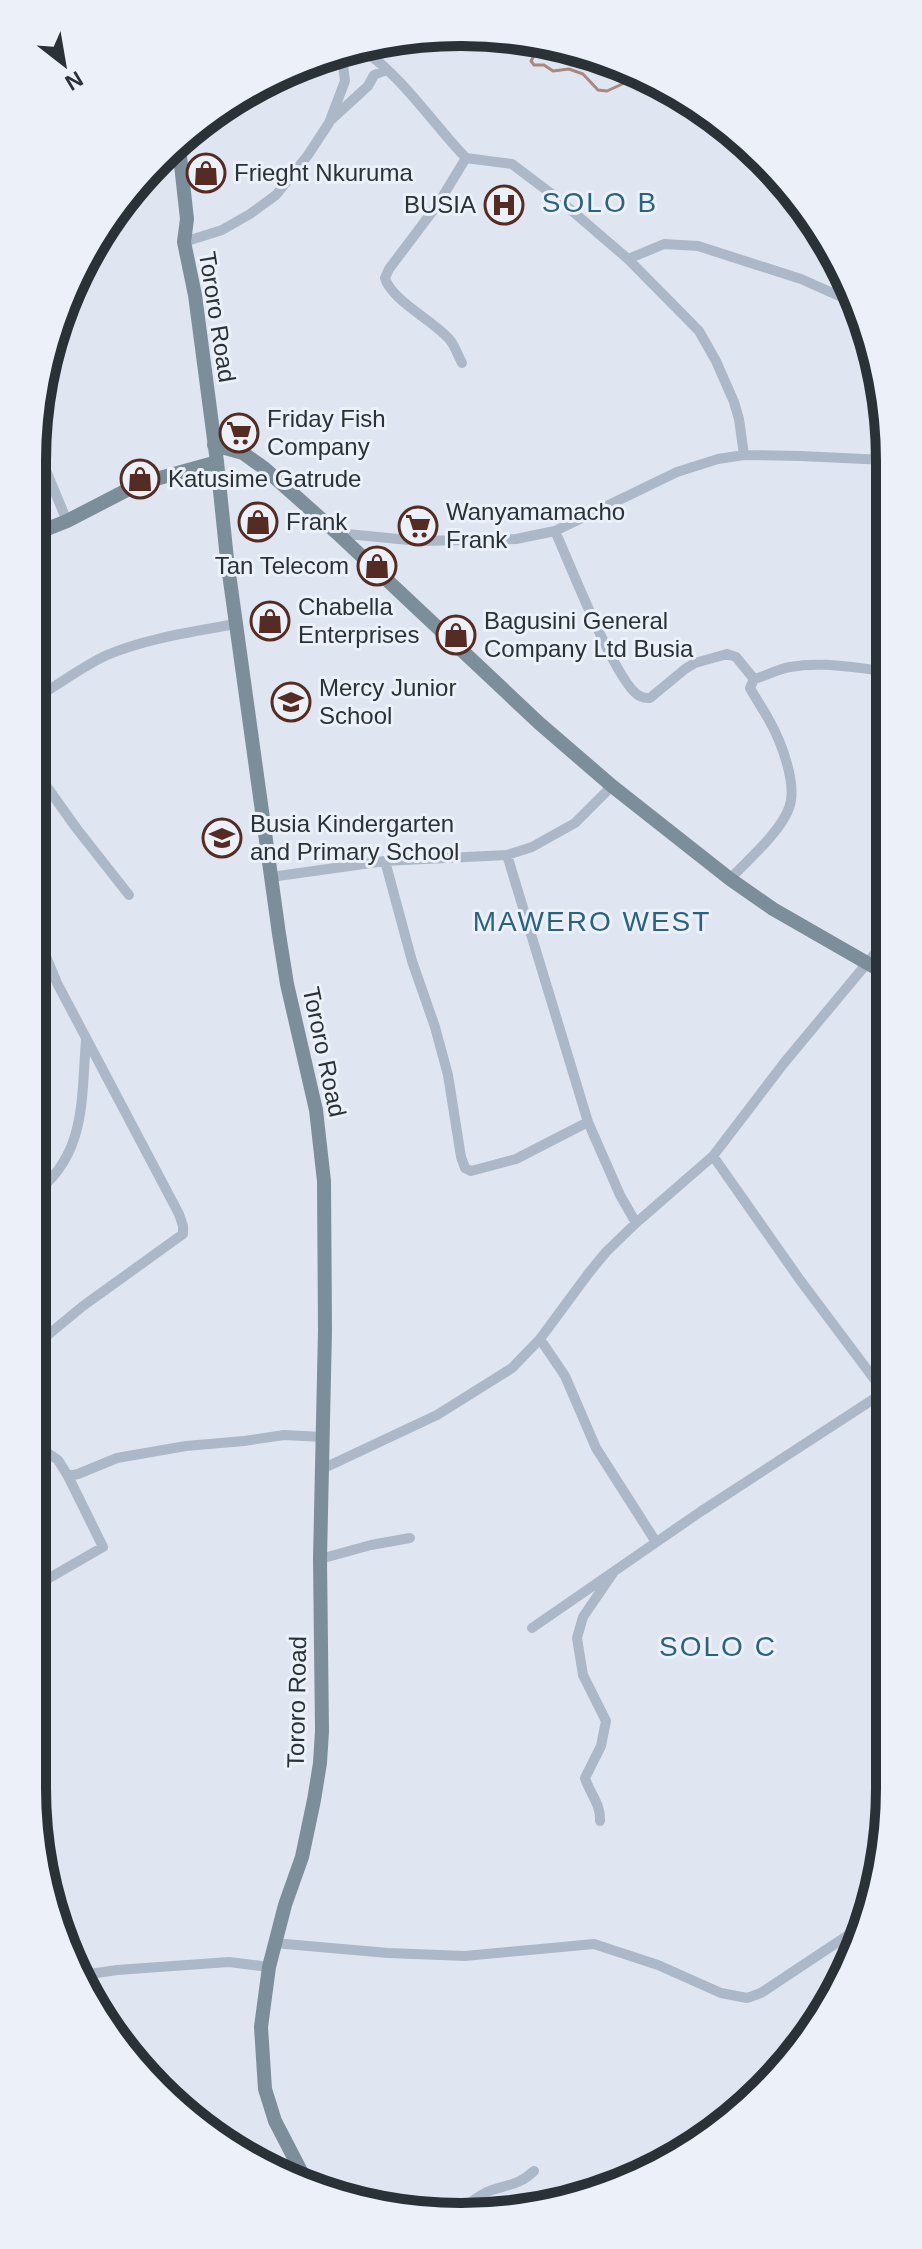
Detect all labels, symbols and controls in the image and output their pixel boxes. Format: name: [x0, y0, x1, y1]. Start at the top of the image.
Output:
north arrow: [24, 24, 104, 104]
text: N: [61, 66, 87, 96]
shop icon: Frieght Nkuruma: [185, 152, 227, 194]
place label: Frieght Nkuruma: [234, 159, 413, 186]
hospital icon: BUSIA: [483, 184, 525, 226]
district label: SOLO B: [542, 187, 658, 218]
place label: BUSIA: [404, 191, 476, 218]
street label: Tororo Road: [194, 250, 241, 384]
place label: Friday Fish Company: [267, 405, 386, 460]
supermarket icon: Friday Fish Company: [218, 412, 260, 454]
shop icon: Katusime Gatrude: [119, 458, 161, 500]
place label: Katusime Gatrude: [168, 465, 361, 492]
place label: Wanyamamacho Frank: [446, 498, 625, 553]
shop icon: Frank: [237, 501, 279, 543]
supermarket icon: Wanyamamacho Frank: [397, 505, 439, 547]
place label: Frank: [286, 508, 348, 535]
shop icon: Tan Telecom: [356, 545, 398, 587]
place label: Tan Telecom: [215, 552, 349, 579]
place label: Chabella Enterprises: [298, 593, 419, 648]
shop icon: Chabella Enterprises: [249, 600, 291, 642]
place label: Bagusini General Company Ltd Busia: [484, 607, 694, 662]
shop icon: Bagusini General Company Ltd Busia: [435, 614, 477, 656]
place label: Mercy Junior School: [319, 674, 456, 729]
school or university icon: Mercy Junior School: [270, 681, 312, 723]
place label: Busia Kindergarten and Primary School: [250, 810, 459, 865]
school or university icon: Busia Kindergarten and Primary School: [201, 817, 243, 859]
district label: MAWERO WEST: [473, 906, 711, 937]
street label: Tororo Road: [298, 984, 351, 1119]
district label: SOLO C: [659, 1631, 777, 1662]
street label: Tororo Road: [282, 1636, 311, 1768]

